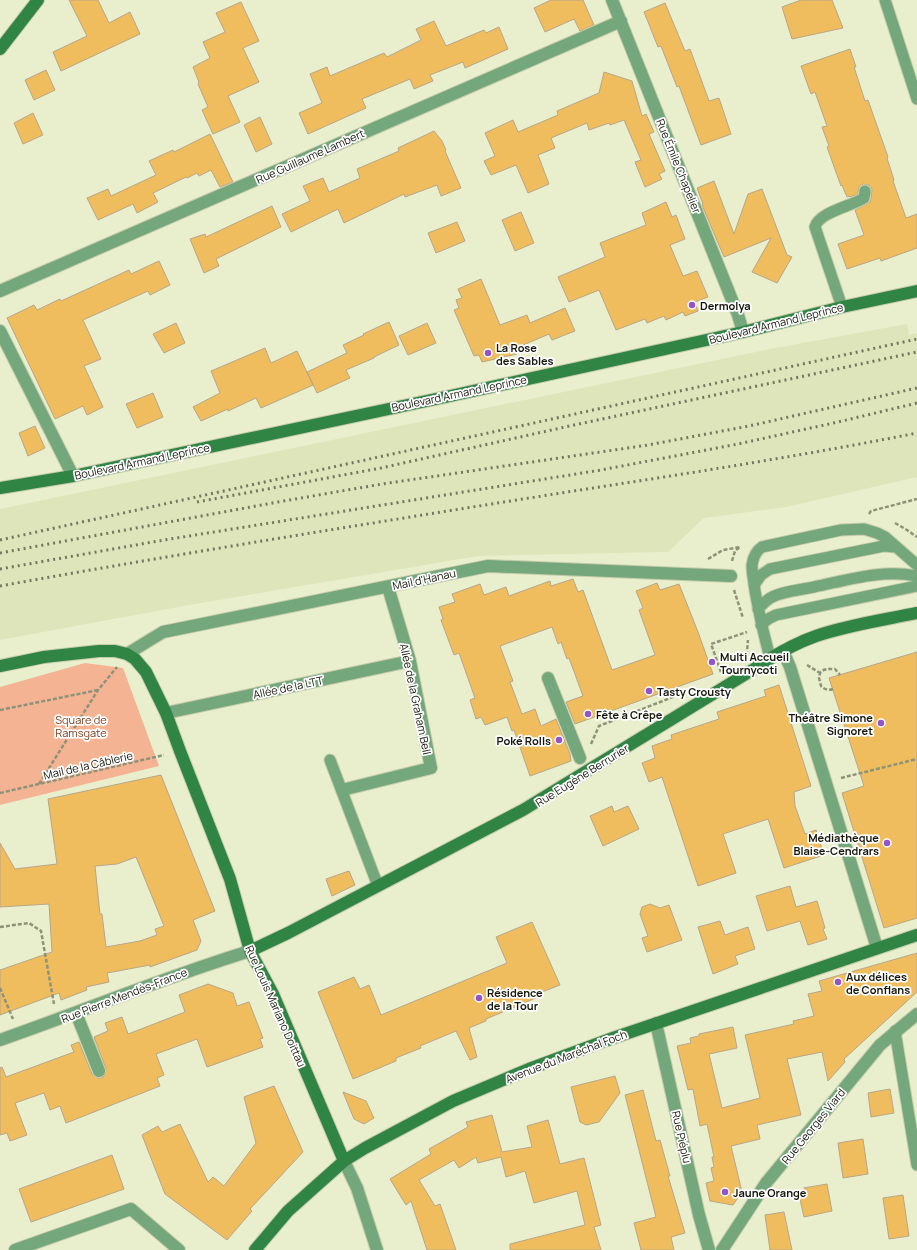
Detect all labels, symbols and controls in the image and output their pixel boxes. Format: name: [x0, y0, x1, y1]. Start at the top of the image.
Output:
street label: Rue Émile Chapelier: [653, 117, 705, 215]
street label: Rue Guillaume Lambert: [253, 125, 367, 187]
place label: Dermolya: [700, 298, 751, 313]
street label: Boulevard Armand Leprince: [707, 299, 845, 347]
marker: Dermolya: [687, 300, 697, 310]
place label: La Rose des Sables: [496, 340, 554, 368]
marker: La Rose des Sables: [483, 348, 493, 358]
street label: Boulevard Armand Leprince: [390, 371, 529, 415]
street label: Boulevard Armand Leprince: [73, 439, 212, 483]
street label: Mail d'Hanau: [391, 565, 457, 593]
street label: Allée de la Graham Bell: [397, 642, 435, 756]
place label: Multi Accueil Tournycoti: [720, 649, 789, 677]
marker: Multi Accueil Tournycoti: [707, 657, 717, 667]
street label: Allée de la LTT: [251, 672, 325, 702]
place label: Tasty Crousty: [657, 684, 732, 699]
marker: Tasty Crousty: [644, 686, 654, 696]
place label: Fête à Crêpe: [596, 707, 663, 722]
marker: Fête à Crêpe: [583, 709, 593, 719]
place label: Théâtre Simone Signoret: [788, 710, 873, 738]
park label: Square de Ramsgate: [55, 712, 107, 740]
marker: Théâtre Simone Signoret: [876, 718, 886, 728]
place label: Poké Rolls: [497, 733, 551, 748]
marker: Poké Rolls: [554, 735, 564, 745]
street label: Rue Eugène Berrurier: [532, 740, 632, 810]
street label: Mail de la Câblerie: [42, 747, 135, 783]
place label: Médiathèque Blaise-Cendrars: [793, 830, 879, 858]
marker: Médiathèque Blaise-Cendrars: [882, 838, 892, 848]
street label: Rue Louis Mariano Doittau: [242, 943, 310, 1069]
street label: Rue Pierre Mendès-France: [59, 964, 190, 1026]
place label: Aux délices de Conflans: [846, 969, 910, 997]
marker: Aux délices de Conflans: [833, 977, 843, 987]
place label: Résidence de la Tour: [487, 985, 543, 1013]
marker: Résidence de la Tour: [474, 993, 484, 1003]
street label: Avenue du Maréchal Foch: [503, 1026, 629, 1086]
street label: Rue Georges Viard: [778, 1085, 848, 1167]
street label: Rue Piéplu: [669, 1109, 695, 1165]
place label: Jaune Orange: [733, 1185, 807, 1200]
marker: Jaune Orange: [720, 1187, 730, 1197]

